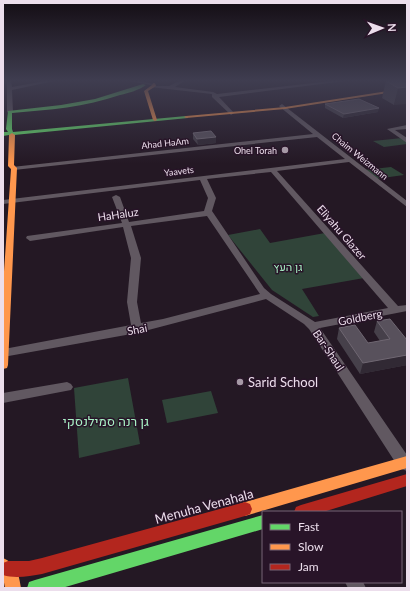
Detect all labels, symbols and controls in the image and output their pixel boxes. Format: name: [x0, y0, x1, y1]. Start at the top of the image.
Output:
north arrow: [362, 8, 402, 48]
text: N: [386, 23, 399, 32]
street label: Chaim Weizmann: [330, 130, 390, 182]
street label: Ahad HaAm: [141, 135, 189, 151]
place label: Ohel Torah: [234, 145, 277, 156]
marker: Ohel Torah: [280, 145, 290, 155]
street label: Yaavets: [164, 164, 195, 178]
street label: Eliyahu Glazer: [315, 202, 369, 262]
street label: HaHaluz: [97, 205, 139, 223]
park label: גן העץ: [274, 260, 302, 273]
street label: Goldberg: [337, 306, 383, 328]
street label: Shai: [126, 321, 148, 337]
street label: Bar-Shaul: [311, 327, 347, 373]
place label: Sarid School: [248, 374, 318, 390]
marker: Sarid School: [235, 377, 245, 387]
park label: גן רנה סמילנסקי: [63, 413, 149, 429]
street label: Menuha Venahala: [153, 485, 255, 527]
legend: [262, 511, 402, 583]
text: Fast: [298, 519, 320, 534]
text: Slow: [298, 539, 324, 554]
text: Jam: [298, 559, 319, 574]

